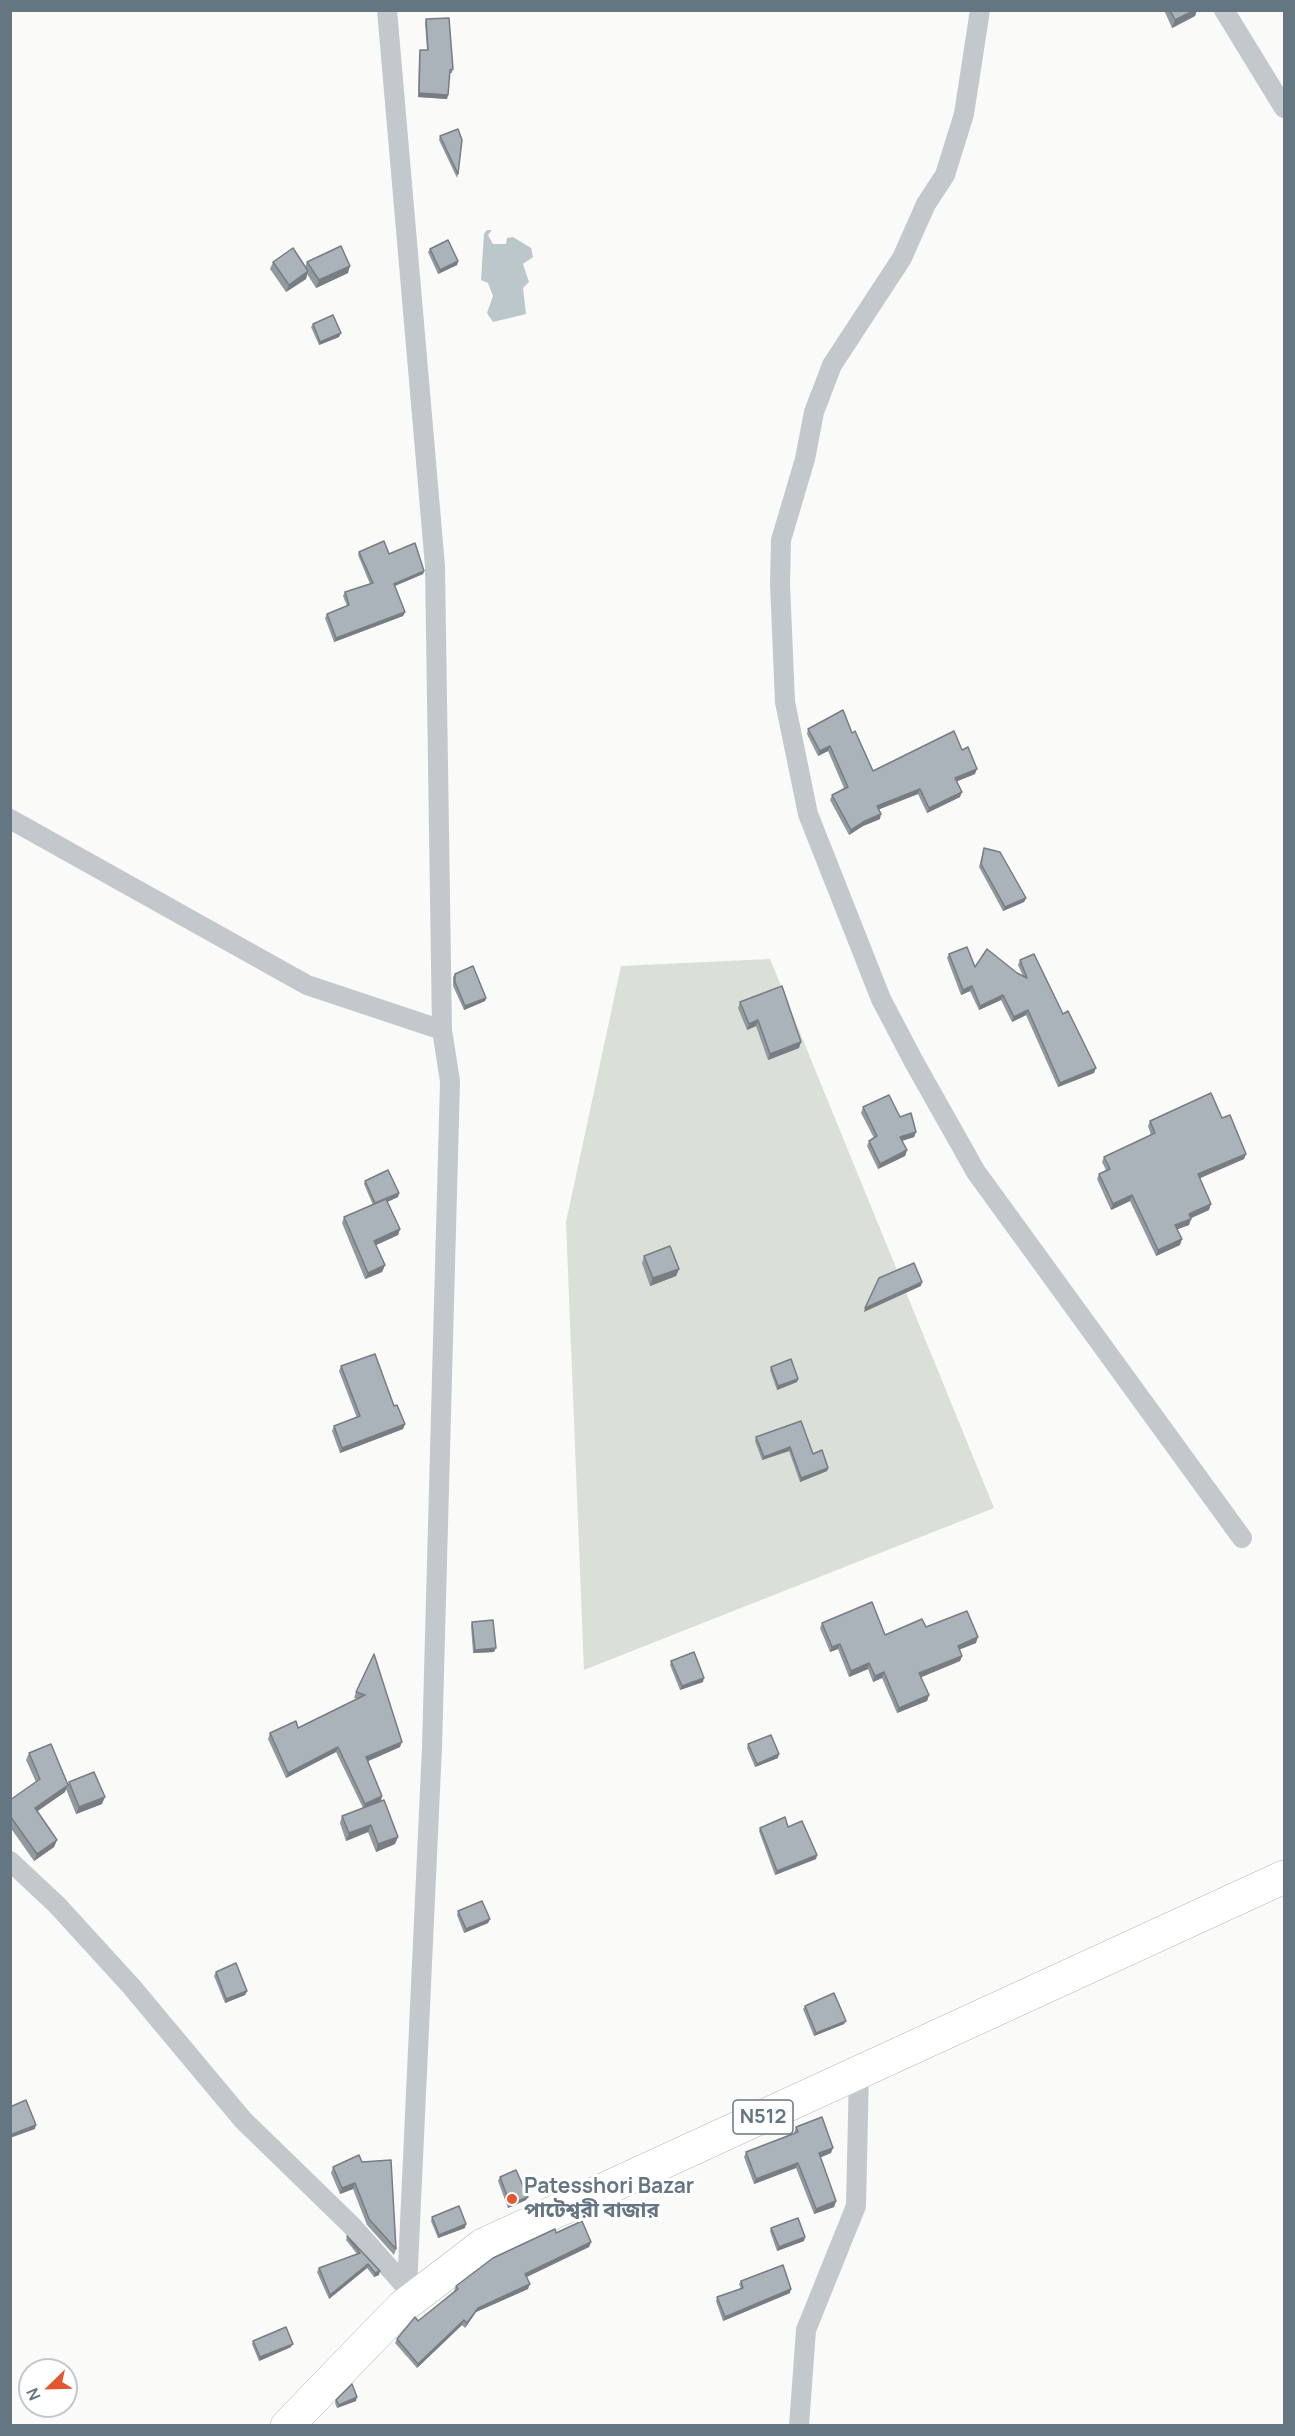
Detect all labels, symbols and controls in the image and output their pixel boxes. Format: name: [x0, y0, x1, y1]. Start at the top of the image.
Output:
road number: N512: [733, 2100, 793, 2134]
place label: Patesshori Bazar পাটেশ্বরী বাজার: [524, 2174, 694, 2224]
marker: Patesshori Bazar পাটেশ্বরী বাজার: [505, 2192, 519, 2206]
north arrow: [18, 2358, 78, 2418]
text: N: [21, 2385, 46, 2404]

